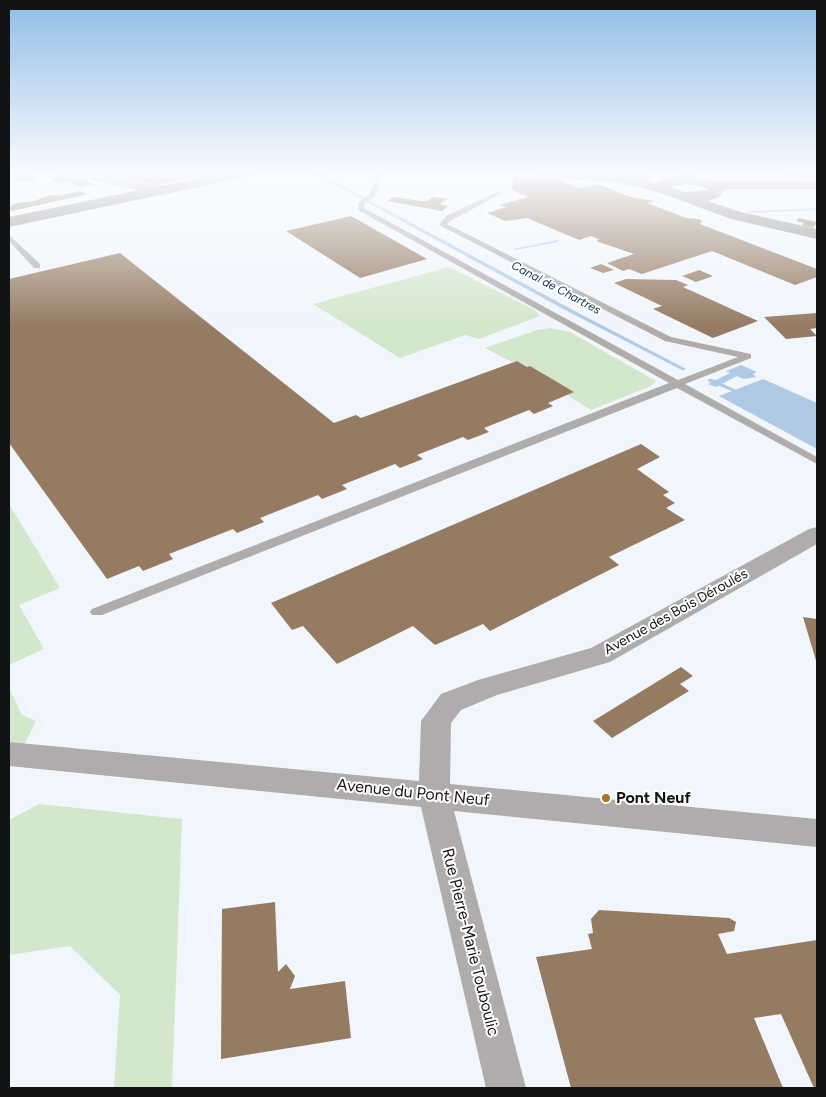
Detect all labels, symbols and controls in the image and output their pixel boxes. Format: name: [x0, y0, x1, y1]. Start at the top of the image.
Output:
water label: Canal de Chartres: [509, 258, 603, 318]
street label: Avenue des Bois Déroulés: [601, 565, 751, 659]
street label: Avenue du Pont Neuf: [336, 775, 490, 811]
place label: Pont Neuf: [616, 788, 691, 808]
marker: Pont Neuf: [600, 792, 612, 804]
street label: Rue Pierre-Marie Touboulic: [437, 846, 503, 1038]

